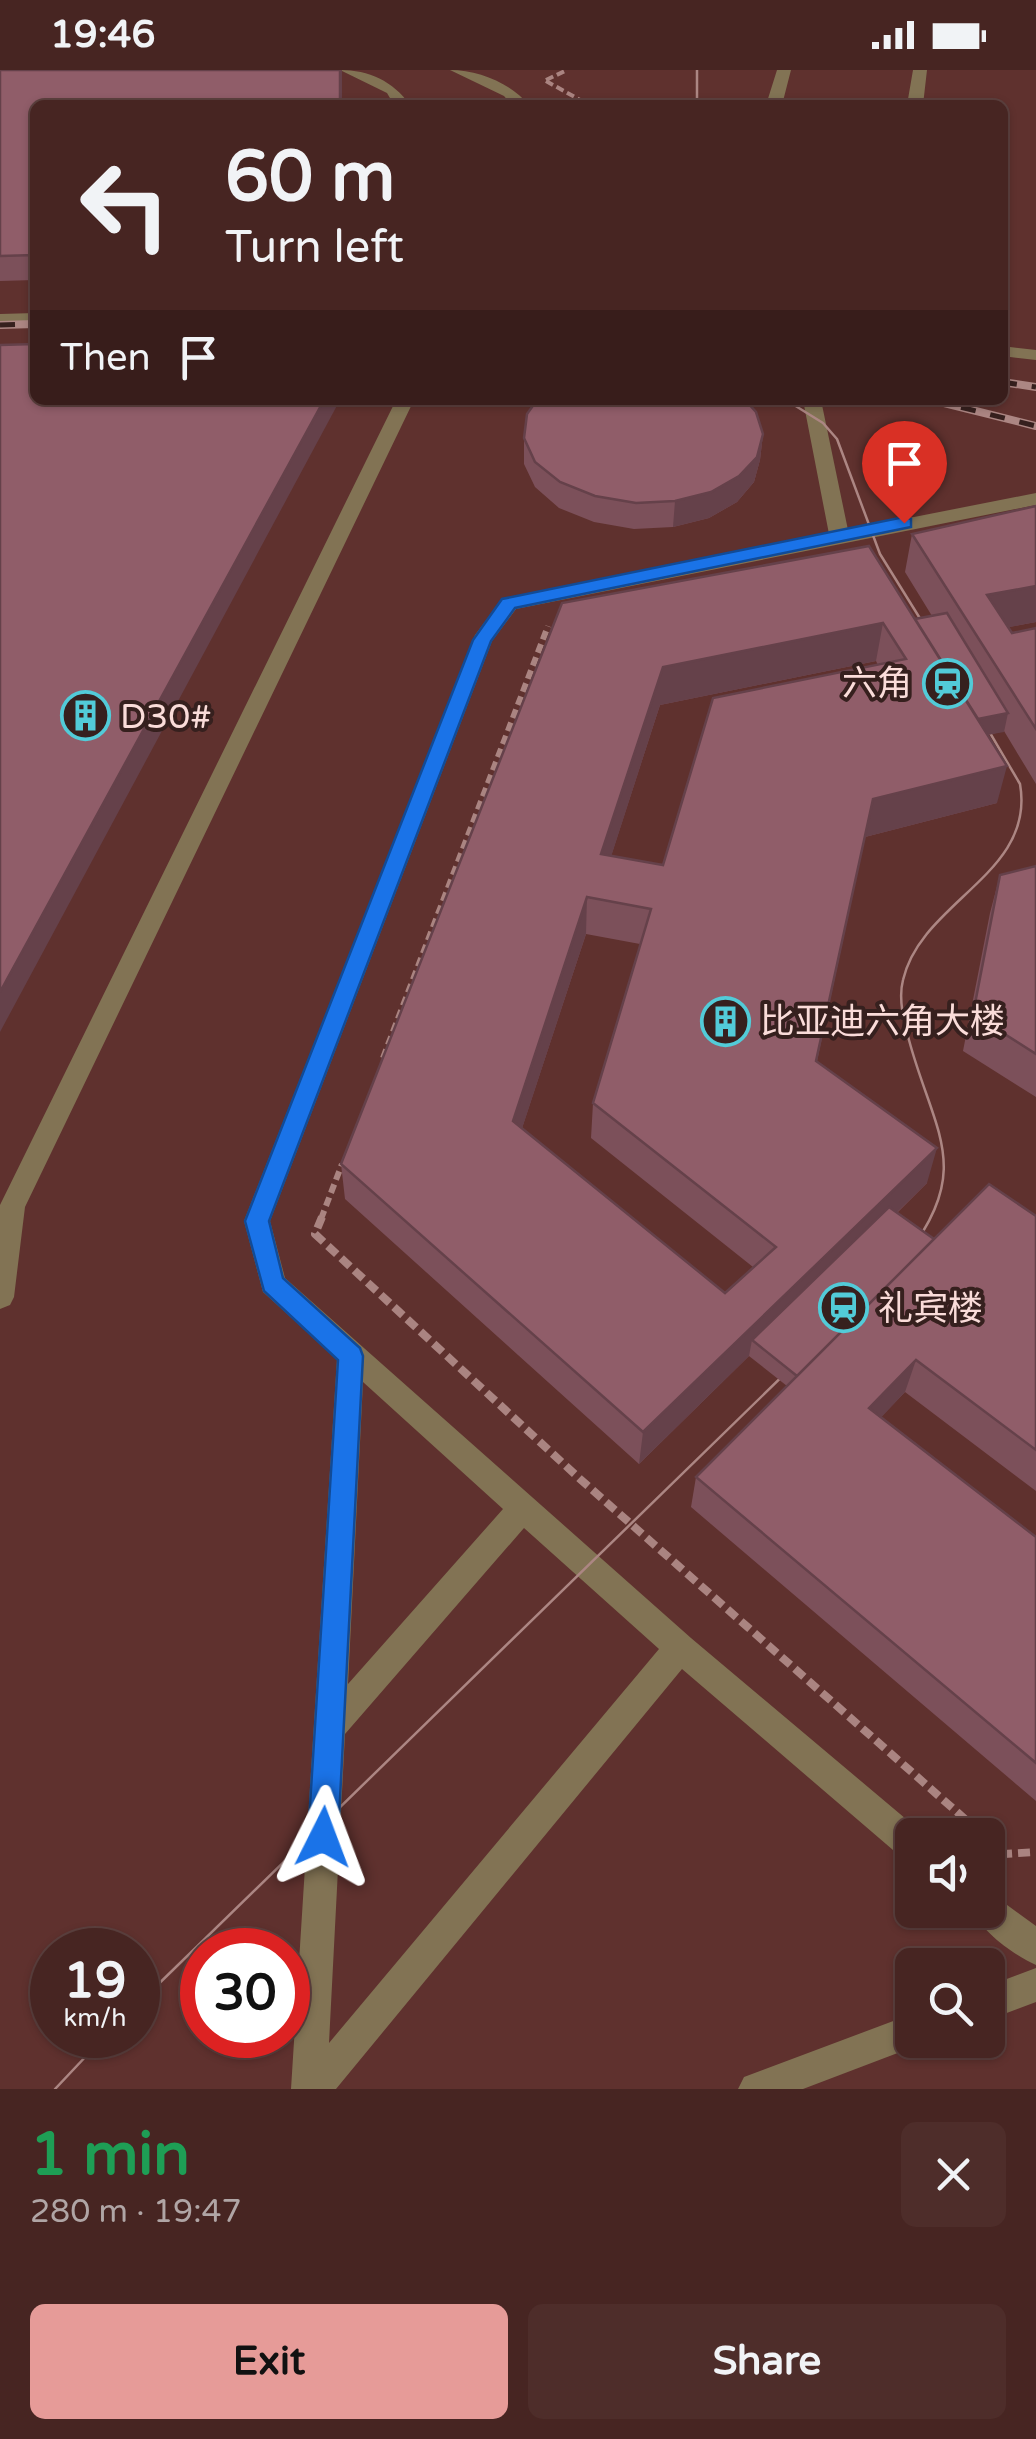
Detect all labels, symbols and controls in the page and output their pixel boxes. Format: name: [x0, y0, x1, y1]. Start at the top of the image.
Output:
text: 19:46: [50, 12, 155, 58]
text: 60 m: [225, 136, 395, 220]
icon: left: [60, 140, 190, 270]
text: Turn left: [225, 221, 404, 275]
icon: arrive: [171, 330, 226, 385]
text: Then: [60, 335, 151, 381]
pin: [862, 421, 947, 524]
icon: arrive: [877, 436, 932, 491]
station icon: 六角: [921, 657, 973, 709]
place label: 六角: [842, 663, 912, 705]
building icon: D30#: [59, 690, 111, 742]
place label: D30#: [120, 696, 212, 738]
building icon: 比亚迪六角大楼: [699, 995, 751, 1047]
place label: 比亚迪六角大楼: [760, 1001, 1005, 1043]
station icon: 礼宾楼: [817, 1282, 869, 1334]
place label: 礼宾楼: [878, 1288, 983, 1330]
position arrow: [271, 1785, 375, 1889]
map controls: [895, 1818, 1005, 2058]
button: sound: [895, 1818, 1005, 1928]
speed limit sign: 30: [180, 1928, 310, 2058]
button: search: [895, 1948, 1005, 2058]
text: 19: [64, 1951, 126, 2011]
text: km/h: [64, 2003, 126, 2033]
text: 1 min: [30, 2119, 190, 2191]
button: close: [901, 2122, 1006, 2227]
text: 280 m · 19:47: [30, 2193, 242, 2231]
button: Exit: [30, 2304, 508, 2419]
button: Share: [528, 2304, 1006, 2419]

